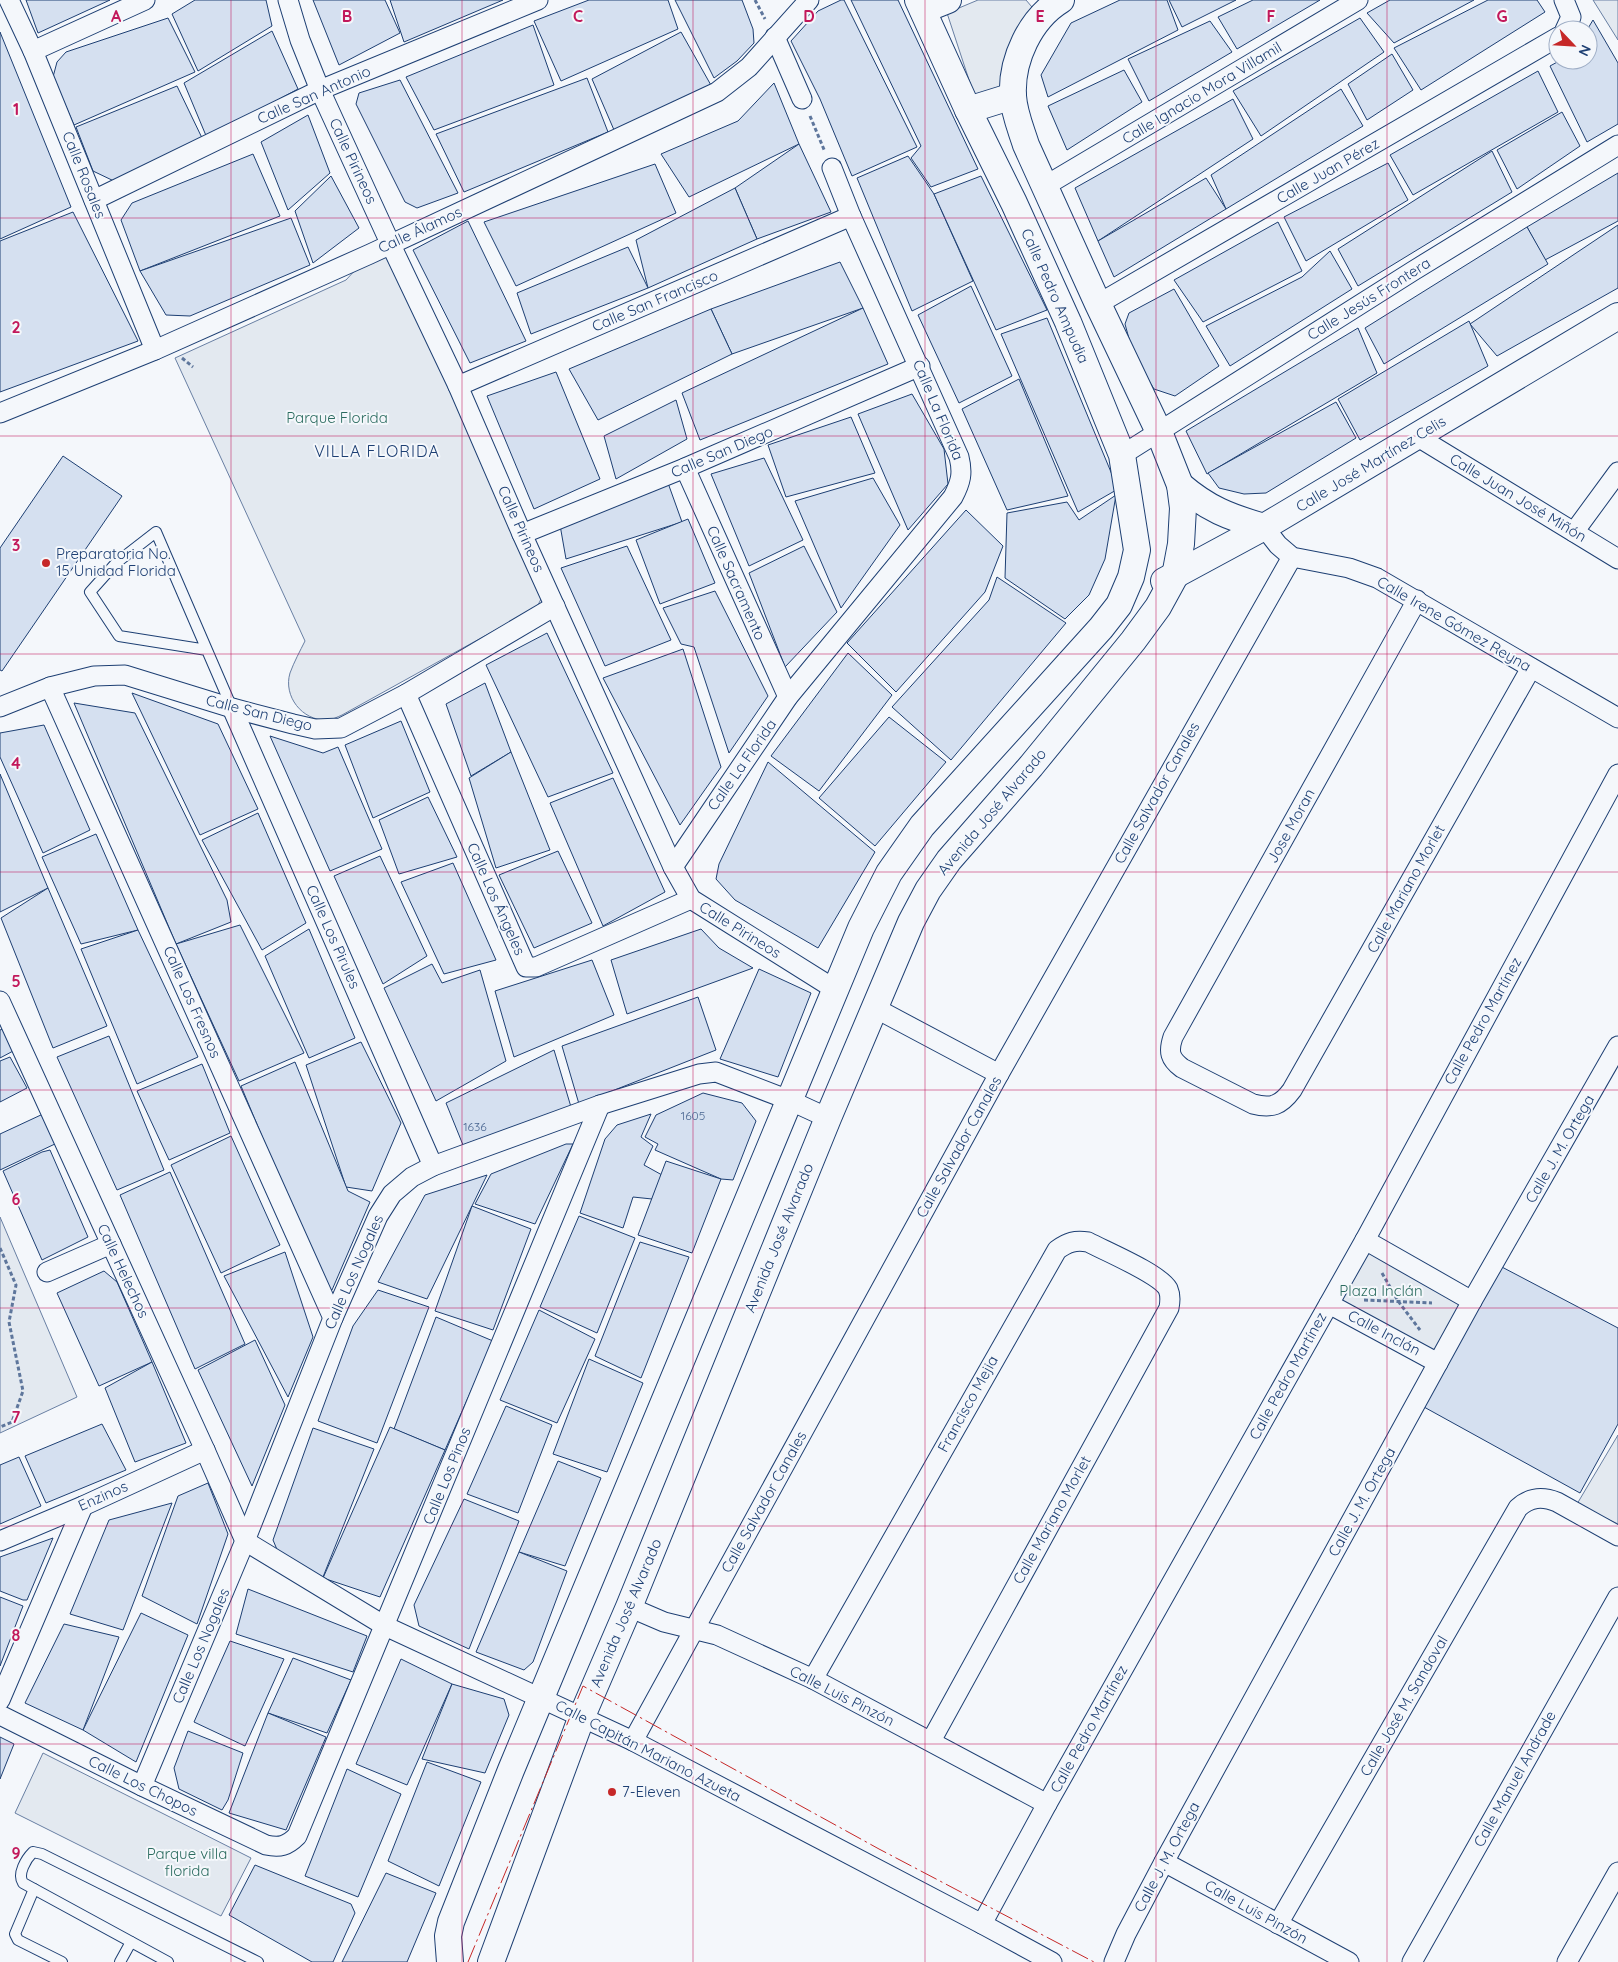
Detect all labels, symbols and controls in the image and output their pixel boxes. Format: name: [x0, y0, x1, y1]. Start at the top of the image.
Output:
text: A: [111, 6, 122, 26]
text: B: [342, 6, 352, 26]
text: C: [573, 6, 583, 26]
text: D: [803, 6, 815, 26]
text: E: [1035, 6, 1045, 26]
text: F: [1267, 6, 1276, 26]
text: G: [1496, 6, 1508, 26]
north arrow: [1548, 20, 1598, 70]
street label: Calle Ignacio Mora Villamil: [1118, 37, 1285, 148]
text: N: [1574, 42, 1595, 59]
street label: Calle San Antonio: [254, 61, 373, 128]
text: 1: [13, 99, 19, 119]
street label: Calle Pirineos: [325, 115, 382, 207]
street label: Calle Rosales: [58, 128, 111, 221]
street label: Calle Juan Pérez: [1273, 133, 1383, 208]
street label: Calle Álamos: [375, 202, 465, 257]
street label: Calle Pedro Ampudia: [1017, 225, 1094, 366]
street label: Calle Jesús Frontera: [1304, 253, 1434, 344]
street label: Calle San Francisco: [589, 265, 721, 336]
text: 2: [11, 317, 21, 337]
street label: Calle La Florida: [909, 357, 968, 463]
park label: Parque Florida: [286, 408, 388, 427]
street label: Calle José Martínez Celis: [1292, 411, 1449, 516]
street label: Calle San Diego: [668, 421, 776, 482]
district label: VILLA FLORIDA: [314, 441, 440, 461]
street label: Calle Juan José Miñón: [1446, 449, 1590, 546]
street label: Calle Pirineos: [494, 483, 549, 575]
street label: Calle Sacramento: [703, 523, 770, 643]
text: 3: [12, 535, 20, 555]
place label: Preparatoria No. 15 Unidad Florida: [56, 544, 176, 580]
marker: Preparatoria No. 15 Unidad Florida: [40, 557, 52, 569]
street label: Calle Irene Gómez Reyna: [1374, 572, 1535, 675]
street label: Calle San Diego: [204, 690, 314, 735]
street label: Calle La Florida: [703, 715, 780, 814]
street label: Calle Salvador Canales: [1110, 718, 1203, 867]
street label: Avenida José Alvarado: [933, 744, 1050, 879]
text: 4: [11, 753, 21, 773]
street label: Jose Moran: [1262, 785, 1319, 866]
street label: Calle Mariano Morlet: [1362, 821, 1449, 956]
street label: Calle Los Ángeles: [463, 840, 530, 958]
street label: Calle Los Pirules: [302, 882, 365, 992]
street label: Calle Pirineos: [696, 897, 785, 962]
street label: Calle Los Fresnos: [159, 943, 226, 1061]
street label: Calle Pedro Martínez: [1440, 954, 1526, 1088]
text: 5: [11, 971, 21, 991]
street label: Calle Salvador Canales: [912, 1072, 1005, 1221]
street label: Calle J. M. Ortega: [1521, 1091, 1598, 1206]
house number: 1605: [681, 1108, 705, 1123]
house number: 1636: [463, 1119, 487, 1134]
street label: Avenida José Alvarado: [740, 1160, 817, 1315]
text: 6: [12, 1189, 21, 1209]
street label: Calle Los Nogales: [320, 1211, 387, 1332]
street label: Calle Helechos: [93, 1221, 154, 1321]
park label: Plaza Inclán: [1339, 1281, 1423, 1300]
street label: Calle Inclán: [1345, 1305, 1424, 1360]
street label: Calle Pedro Martínez: [1245, 1309, 1331, 1443]
street label: Francisco Mejia: [933, 1352, 1002, 1456]
text: 7: [12, 1407, 21, 1427]
street label: Calle Los Pinos: [418, 1424, 475, 1527]
street label: Calle Salvador Canales: [717, 1427, 810, 1576]
street label: Calle J. M. Ortega: [1324, 1444, 1399, 1560]
street label: Calle Mariano Morlet: [1008, 1452, 1095, 1587]
street label: Enzinos: [75, 1476, 131, 1515]
street label: Avenida José Alvarado: [586, 1536, 665, 1690]
street label: Calle Los Nogales: [168, 1585, 233, 1706]
text: 8: [12, 1625, 21, 1645]
street label: Calle José M. Sandoval: [1355, 1632, 1452, 1780]
street label: Calle Luis Pinzón: [787, 1661, 898, 1730]
street label: Calle Pedro Martínez: [1046, 1662, 1132, 1796]
street label: Calle Capitán Mariano Azueta: [552, 1695, 744, 1806]
street label: Calle Manuel Andrade: [1469, 1707, 1560, 1850]
street label: Calle Los Chopos: [86, 1751, 201, 1820]
place label: 7-Eleven: [622, 1782, 681, 1801]
marker: 7-Eleven: [606, 1786, 618, 1798]
street label: Calle J. M. Ortega: [1130, 1799, 1204, 1915]
text: 9: [11, 1843, 21, 1863]
park label: Parque villa florida: [147, 1844, 227, 1880]
street label: Calle Luis Pinzón: [1201, 1875, 1311, 1948]

